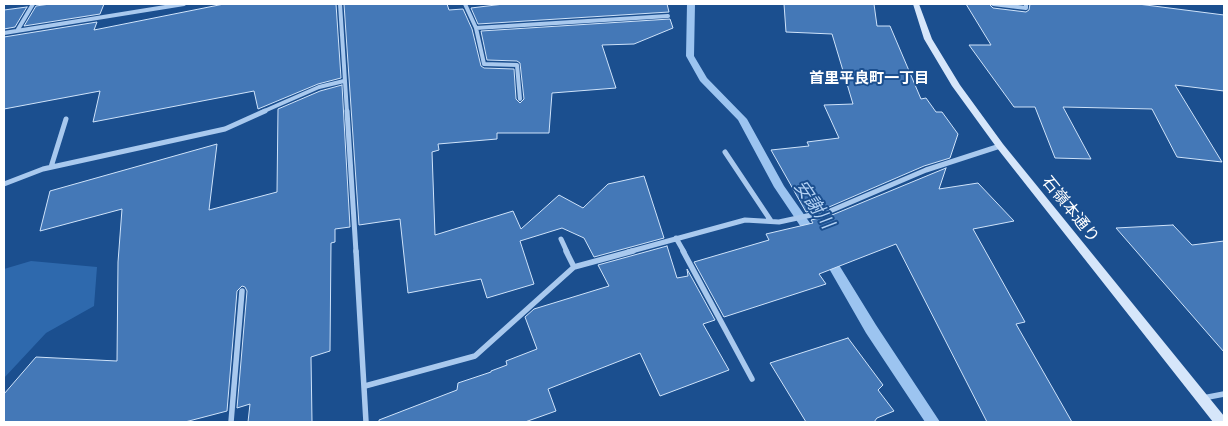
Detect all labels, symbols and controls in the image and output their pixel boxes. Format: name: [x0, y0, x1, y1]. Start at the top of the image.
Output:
district label: 首里平良町一丁目: [809, 70, 929, 88]
street label: 石嶺本通り: [1037, 173, 1103, 247]
water label: 安謝川: [789, 177, 837, 233]

